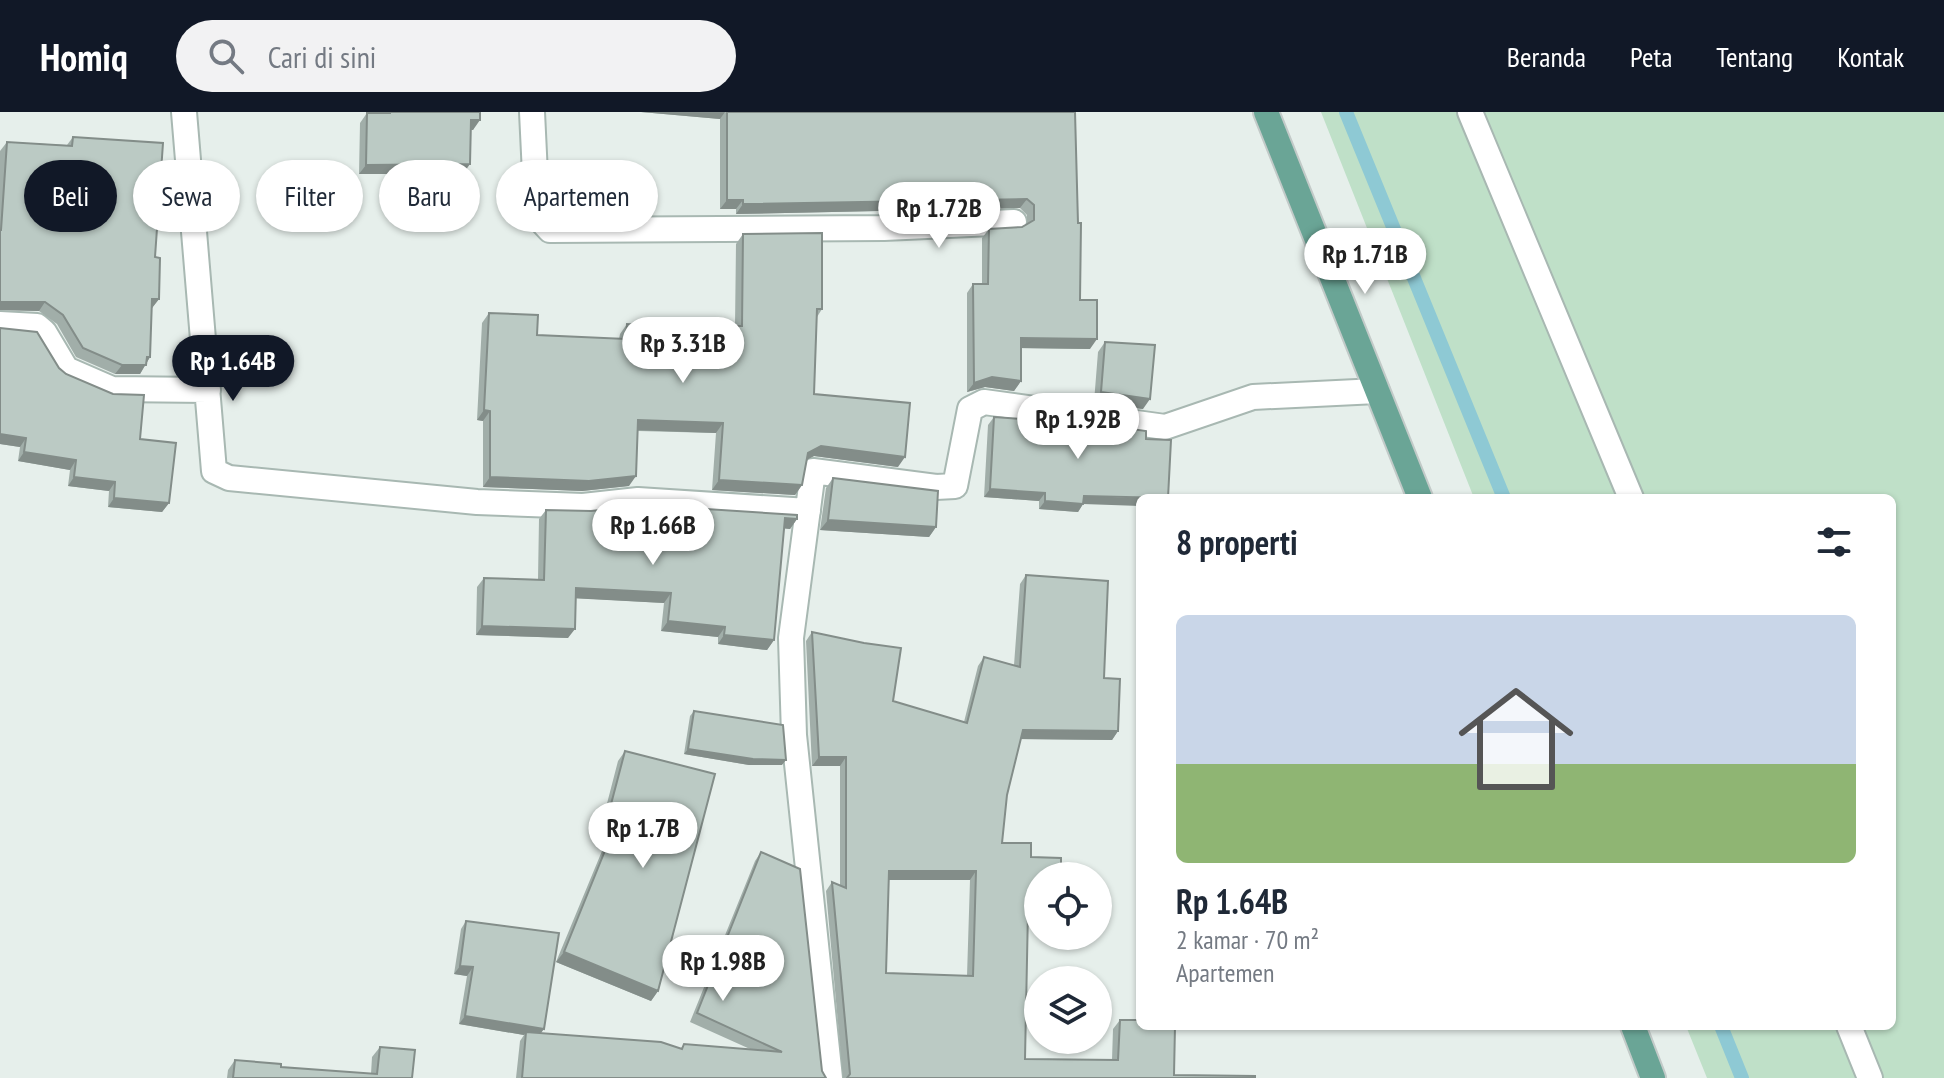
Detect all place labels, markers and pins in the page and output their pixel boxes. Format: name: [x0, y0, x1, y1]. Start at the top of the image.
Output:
pin: Rp 1.72B: [856, 182, 1022, 250]
pin: Rp 1.71B: [1282, 228, 1448, 296]
pin: Rp 3.31B: [600, 317, 766, 385]
pin: Rp 1.64B: [150, 335, 316, 403]
pin: Rp 1.92B: [995, 393, 1161, 461]
pin: Rp 1.66B: [570, 499, 736, 567]
pin: Rp 1.7B: [569, 802, 717, 870]
pin: Rp 1.98B: [640, 935, 806, 1003]

